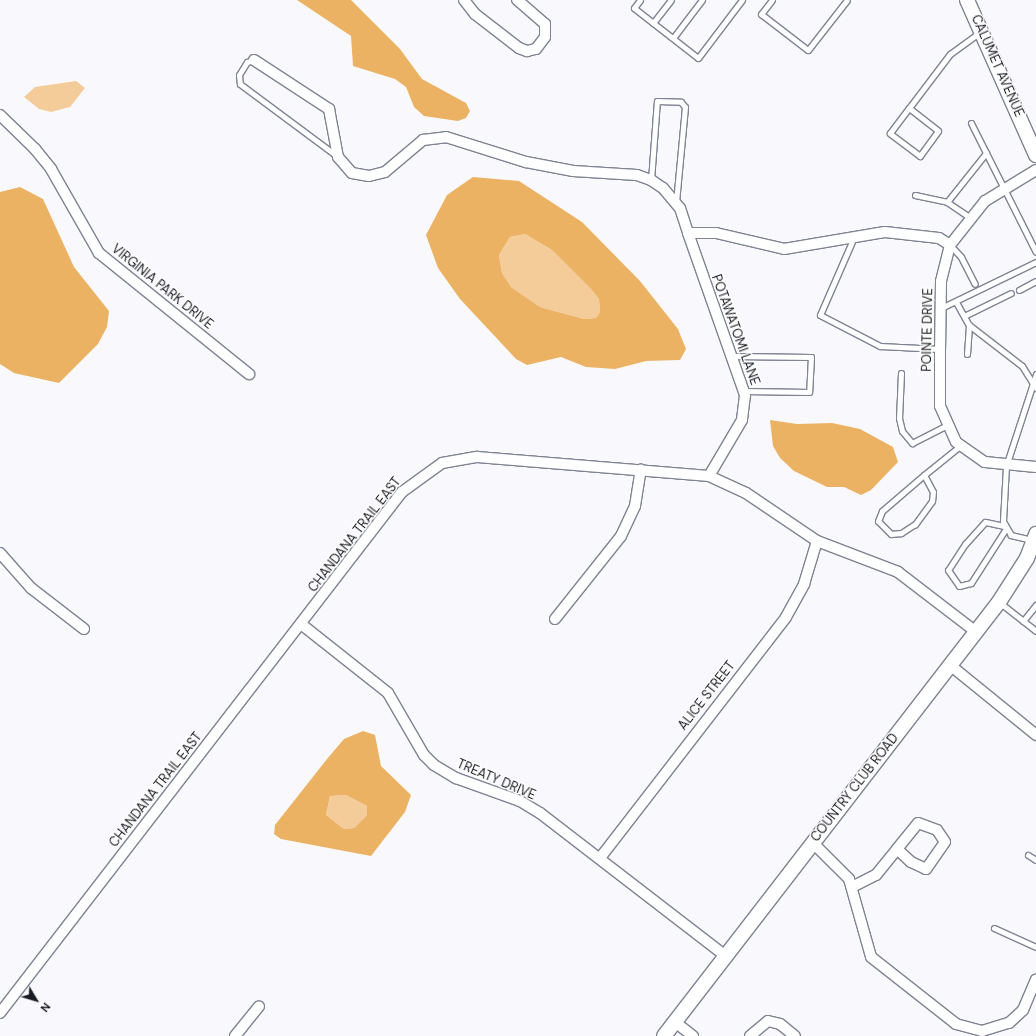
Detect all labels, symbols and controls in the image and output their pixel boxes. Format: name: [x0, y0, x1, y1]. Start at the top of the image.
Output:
street label: CALUMET AVENUE: [968, 13, 1026, 119]
street label: VIRGINIA PARK DRIVE: [108, 241, 216, 333]
street label: POTAWATOMI LANE: [708, 273, 762, 387]
street label: POINTE DRIVE: [919, 288, 937, 372]
street label: CHANDANA TRAIL EAST: [305, 474, 405, 596]
street label: ALICE STREET: [675, 659, 739, 733]
street label: CHANDANA TRAIL EAST: [106, 729, 206, 851]
street label: COUNTRY CLUB ROAD: [808, 731, 902, 845]
street label: TREATY DRIVE: [454, 756, 538, 804]
north arrow: [16, 980, 56, 1020]
text: N: [37, 1000, 53, 1015]

